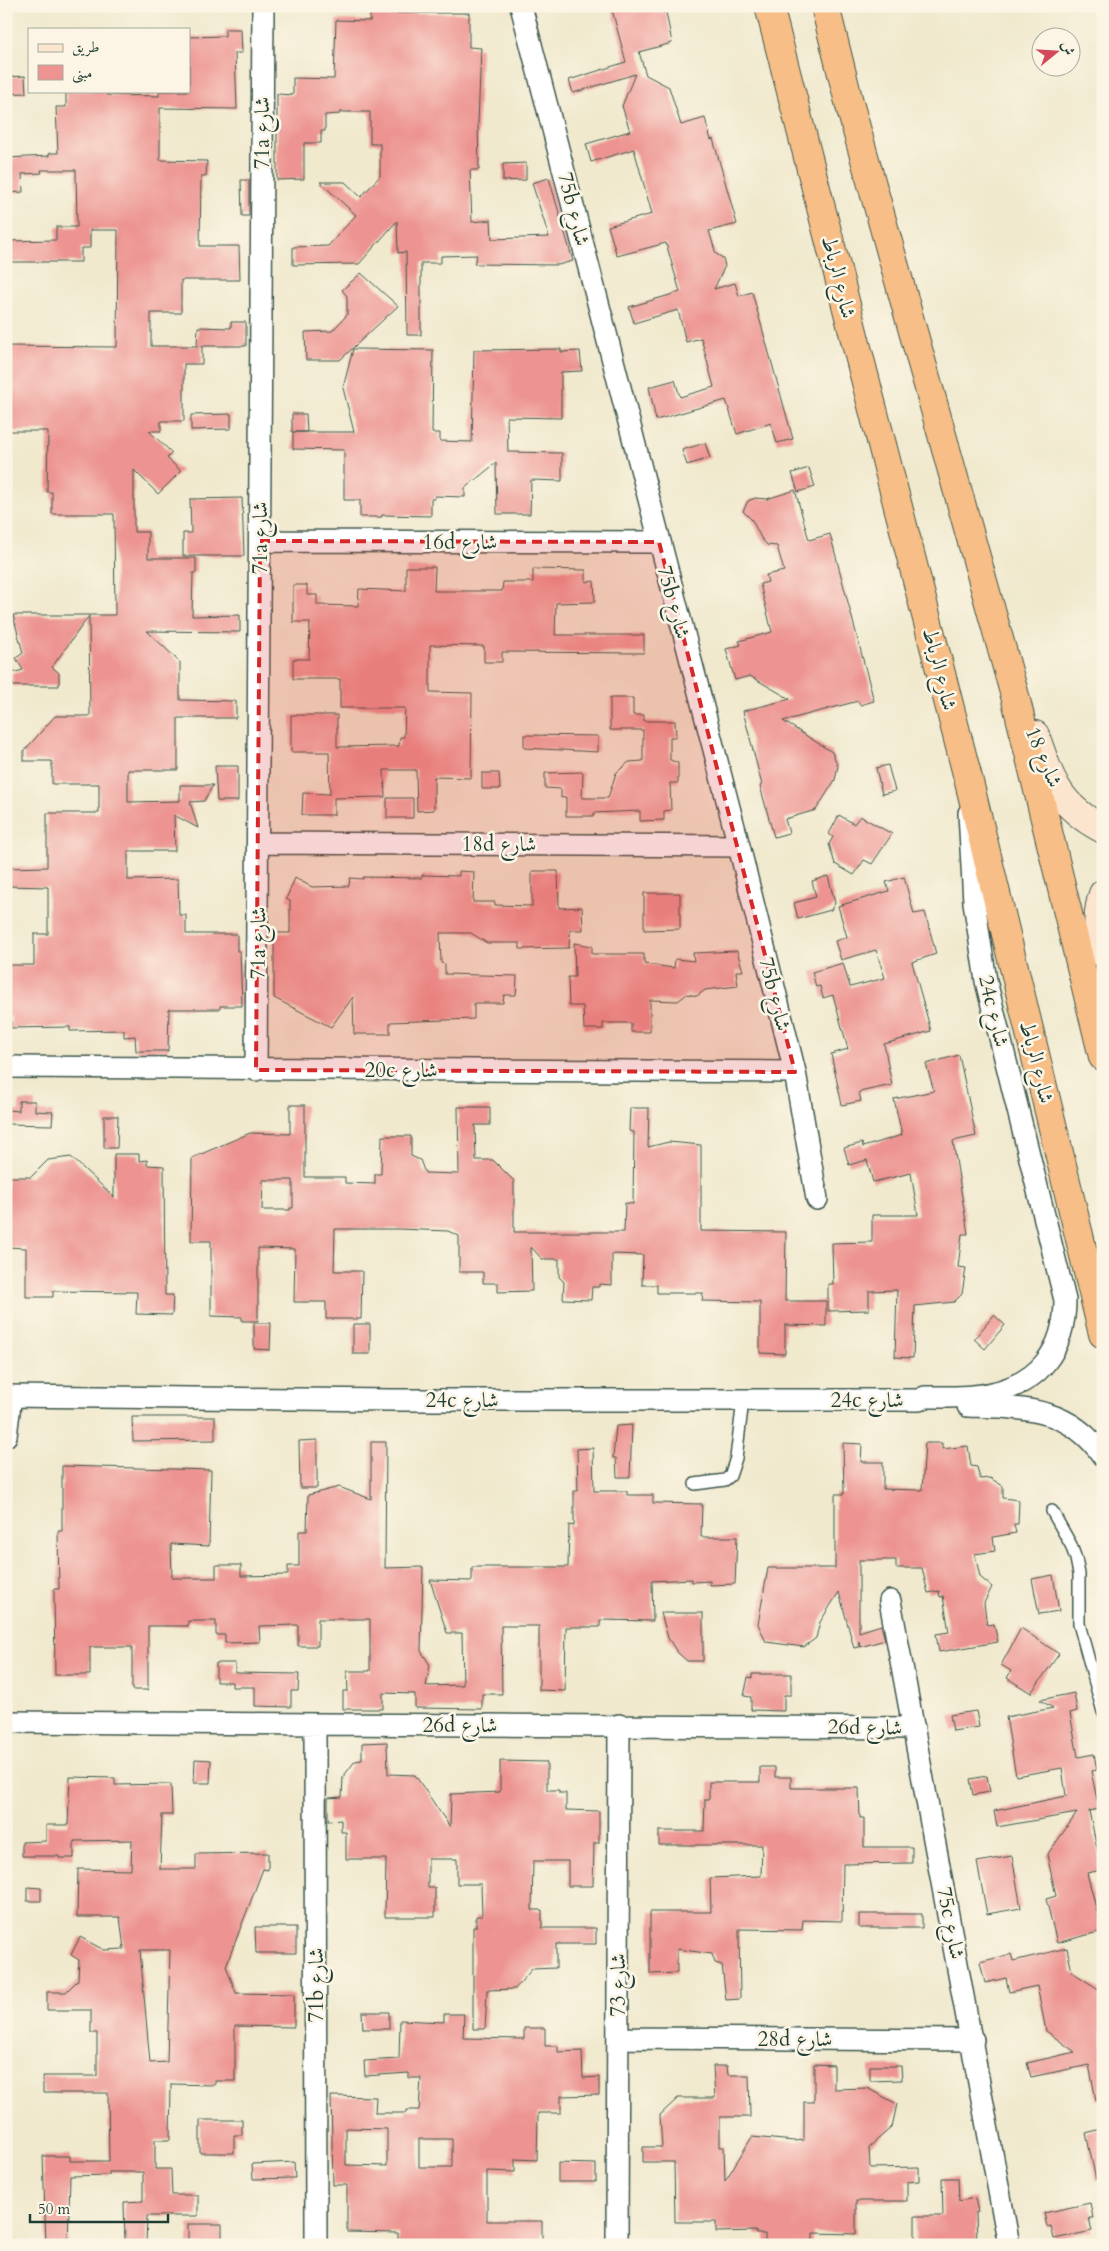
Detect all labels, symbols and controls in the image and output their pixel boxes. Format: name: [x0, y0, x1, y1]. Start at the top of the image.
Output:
legend: [28, 28, 190, 92]
north arrow: [1032, 28, 1082, 78]
text: طريق: [72, 37, 99, 57]
text: ش: [1057, 39, 1079, 58]
text: مبنى: [72, 63, 92, 84]
street label: 71a شارع: [248, 97, 280, 169]
street label: 75b شارع: [547, 169, 597, 250]
street label: شارع الرباط: [811, 233, 863, 322]
street label: 71a شارع: [246, 502, 278, 574]
street label: 16d شارع: [423, 528, 497, 560]
street label: 75b شارع: [647, 562, 697, 643]
street label: شارع الرباط: [912, 625, 964, 714]
street label: شارع 18: [1015, 722, 1069, 793]
street label: 18d شارع: [462, 830, 536, 862]
street label: 71a شارع: [243, 906, 277, 980]
street label: 75b شارع: [748, 954, 798, 1035]
street label: 24c شارع: [968, 972, 1016, 1051]
street label: شارع الرباط: [1009, 1018, 1061, 1107]
street label: 20c شارع: [364, 1056, 438, 1088]
street label: 24c شارع: [425, 1386, 499, 1418]
street label: 24c شارع: [830, 1386, 904, 1418]
street label: 26d شارع: [423, 1711, 497, 1743]
street label: 26d شارع: [827, 1712, 903, 1746]
street label: 75c شارع: [926, 1884, 972, 1962]
street label: 71b شارع: [302, 1948, 334, 2022]
street label: شارع 73: [604, 1953, 636, 2017]
street label: 28d شارع: [758, 2025, 832, 2057]
scale bar: [30, 2191, 168, 2223]
text: 50 m: [38, 2199, 70, 2219]

